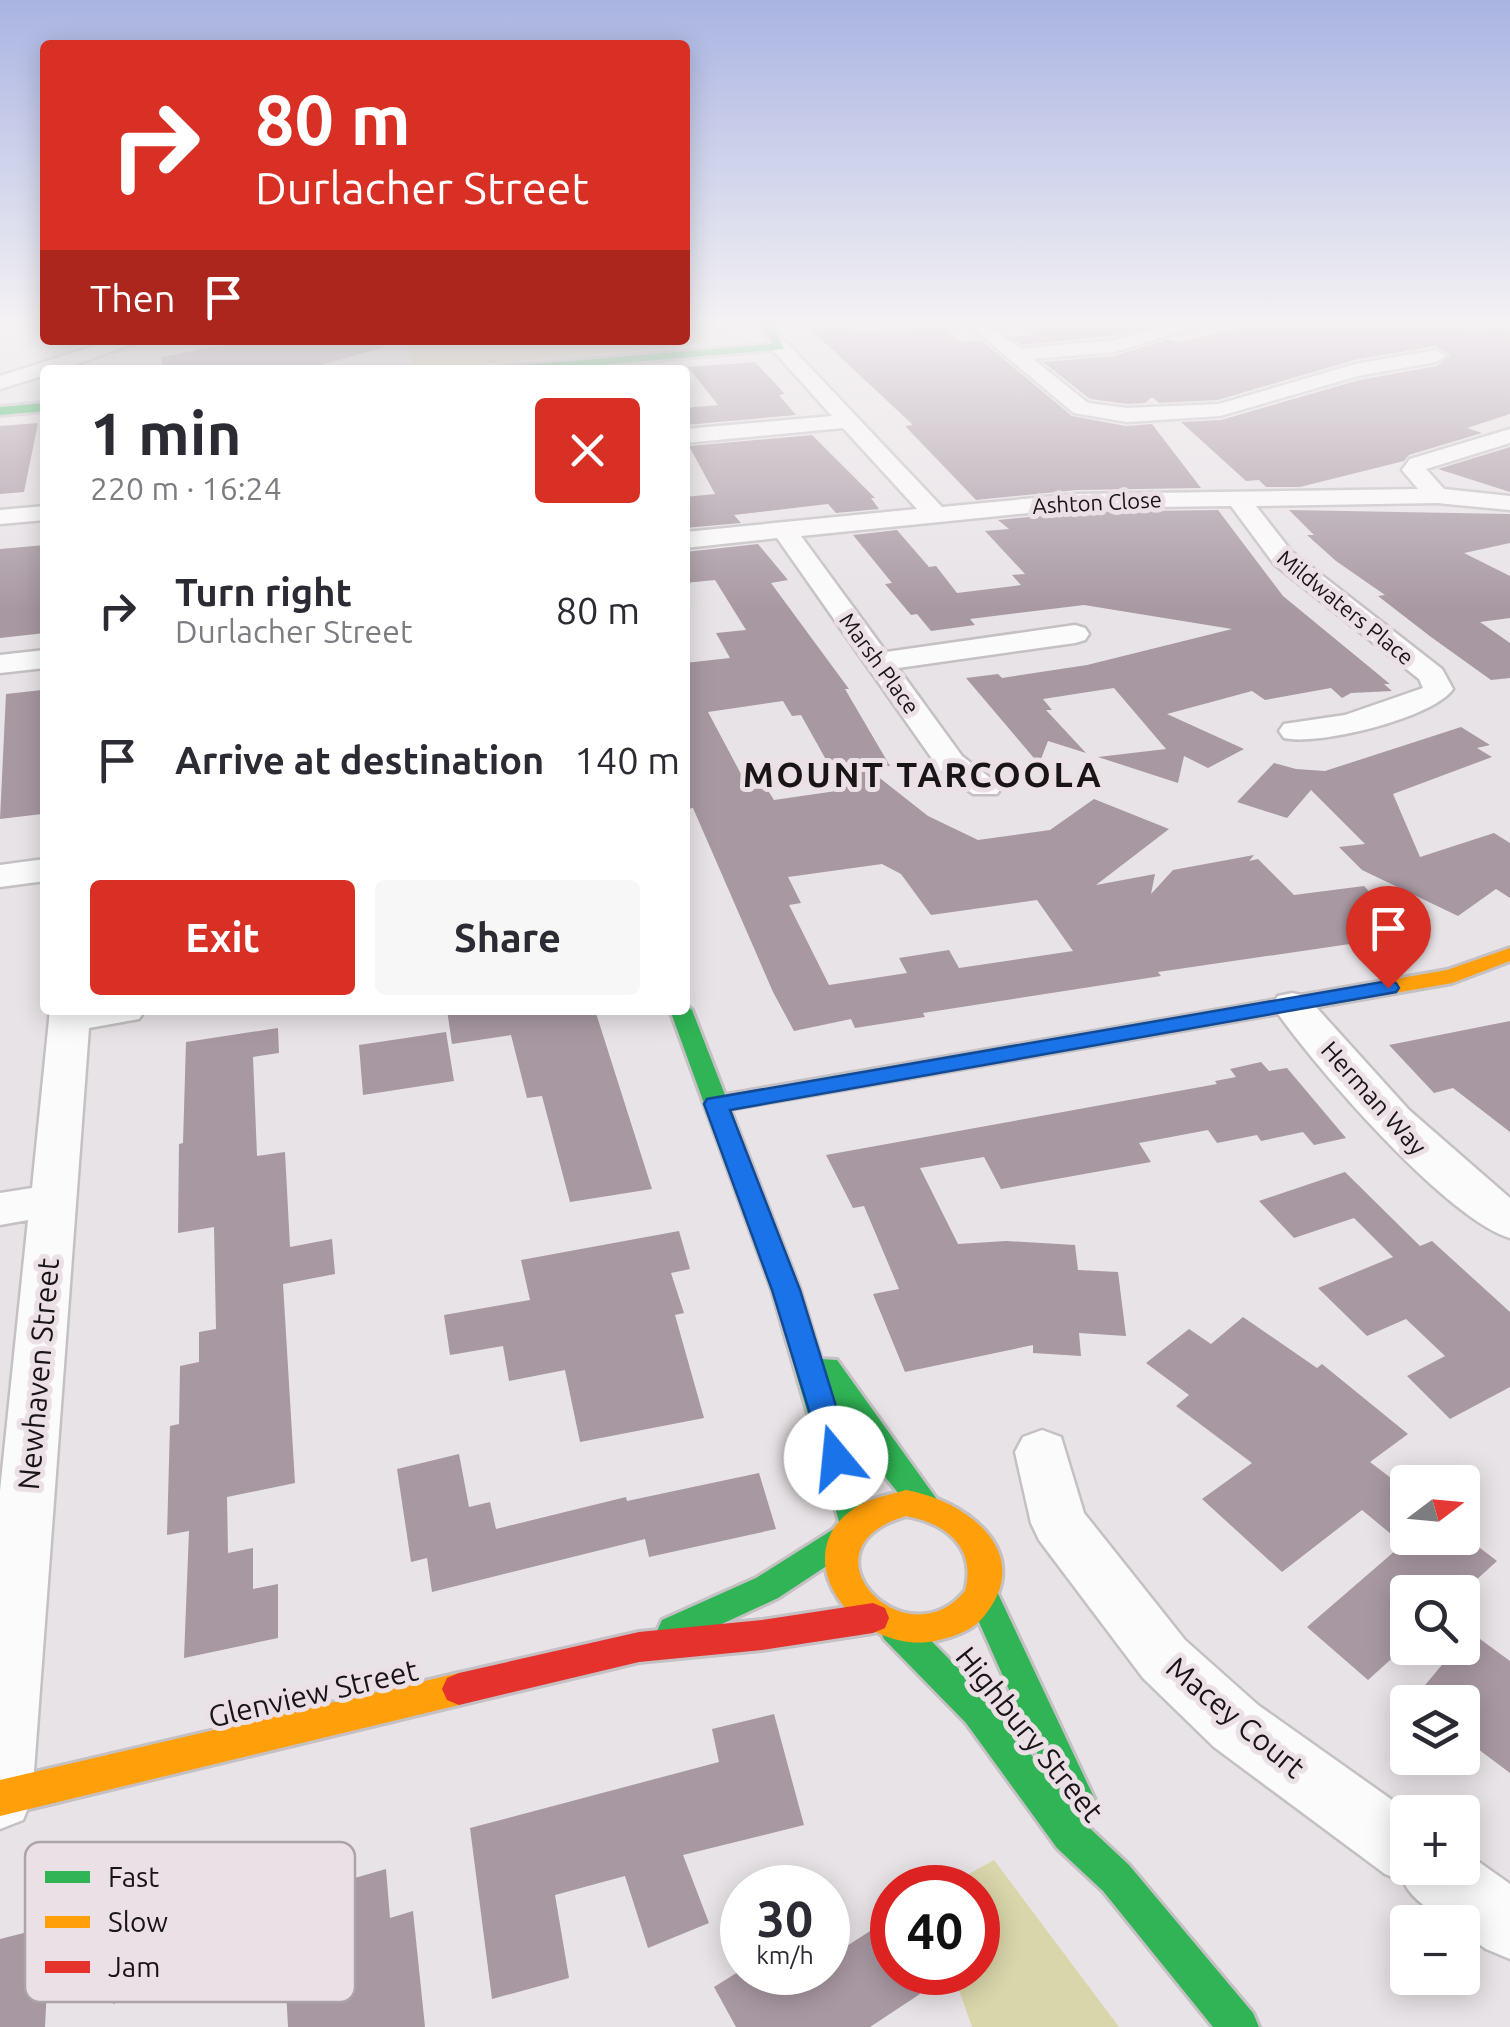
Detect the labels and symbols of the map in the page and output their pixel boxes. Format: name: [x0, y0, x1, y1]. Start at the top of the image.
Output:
street label: Ashton Close: [1032, 486, 1162, 518]
street label: Mildwaters Place: [1273, 545, 1419, 669]
street label: Marsh Place: [835, 608, 925, 718]
district label: MOUNT TARCOOLA: [743, 754, 1103, 794]
pin: [1346, 886, 1431, 989]
street label: Herman Way: [1316, 1036, 1432, 1160]
street label: Newhaven Street: [11, 1256, 65, 1491]
position arrow: [784, 1406, 888, 1510]
north arrow: [1390, 1465, 1480, 1555]
street label: Highbury Street: [949, 1640, 1111, 1828]
street label: Macey Court: [1160, 1650, 1312, 1785]
street label: Glenview Street: [205, 1652, 421, 1734]
legend: [25, 1842, 355, 2002]
text: Fast: [108, 1861, 159, 1892]
speed limit sign: 40: [870, 1865, 1000, 1995]
text: Slow: [108, 1906, 168, 1937]
text: Jam: [108, 1951, 160, 1982]

